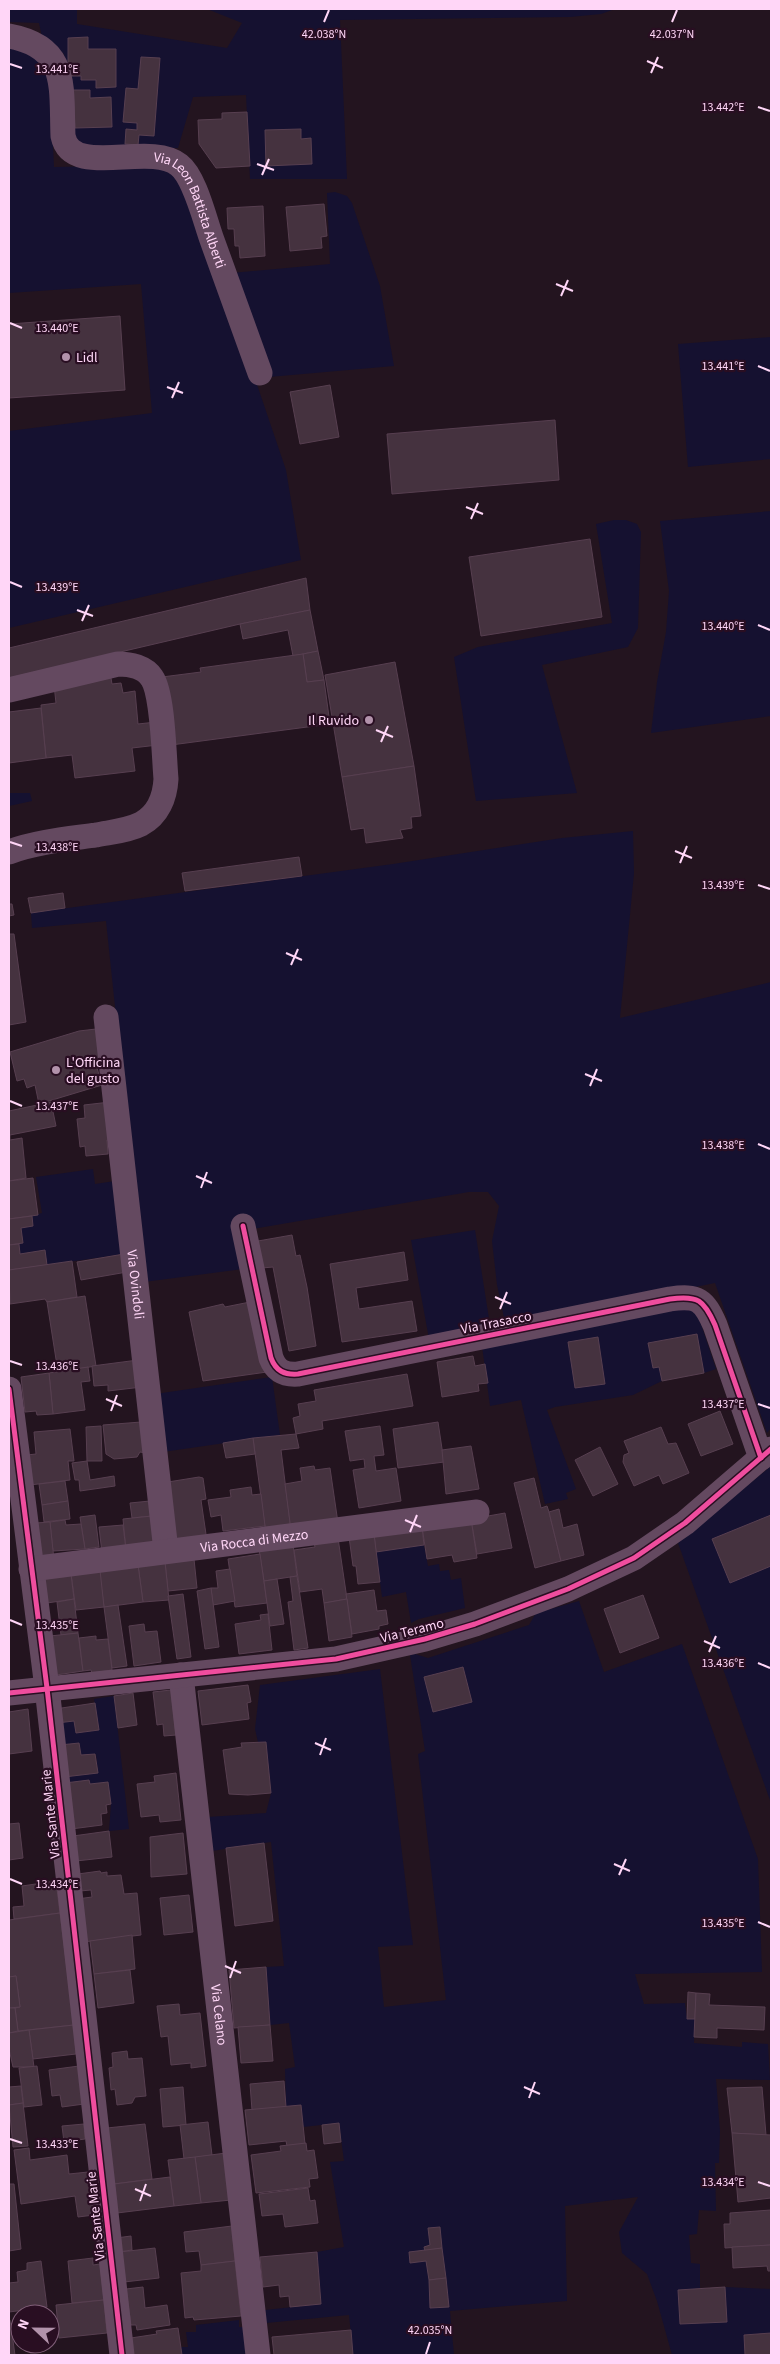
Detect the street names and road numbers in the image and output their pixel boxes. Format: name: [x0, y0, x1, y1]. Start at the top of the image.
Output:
street label: Via Leon Battista Alberti: [152, 148, 230, 271]
street label: Via Ovindoli: [121, 1249, 149, 1320]
street label: Via Trasacco: [459, 1306, 533, 1340]
street label: Via Rocca di Mezzo: [199, 1525, 310, 1558]
street label: Via Teramo: [378, 1613, 446, 1649]
street label: Via Sante Marie: [36, 1768, 66, 1859]
street label: Via Celano: [205, 1983, 232, 2047]
street label: Via Sante Marie: [81, 2170, 111, 2261]

